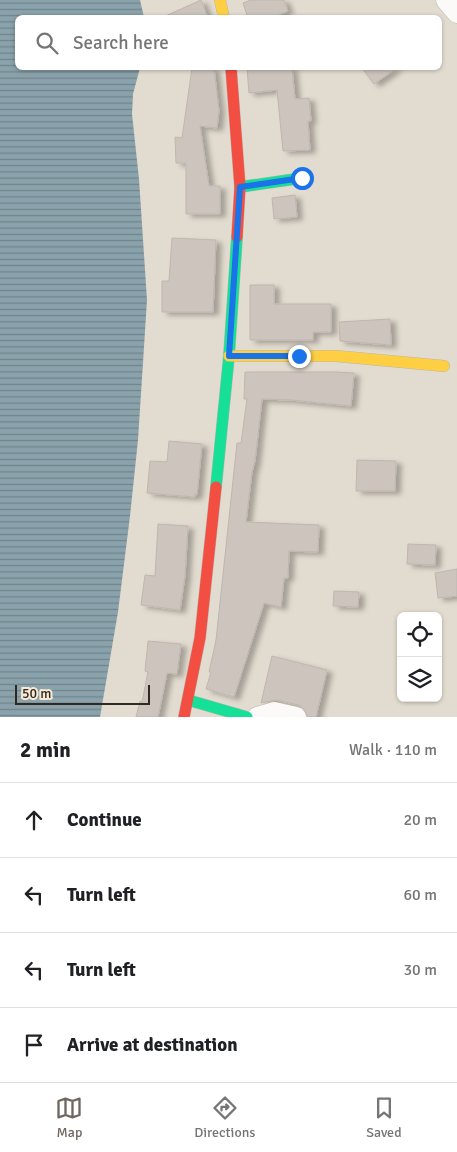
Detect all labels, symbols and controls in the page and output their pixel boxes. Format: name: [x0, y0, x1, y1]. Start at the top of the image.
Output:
search box: [15, 15, 442, 70]
icon: search: [33, 29, 61, 57]
text: Search here: [73, 31, 169, 55]
route start: [291, 167, 314, 190]
route end: [288, 345, 311, 368]
map controls: [397, 612, 442, 702]
button: locate: [397, 612, 442, 657]
button: layers: [397, 657, 442, 702]
scale bar: [15, 682, 150, 705]
text: 50 m: [22, 685, 51, 702]
text: 2 min: [20, 737, 71, 763]
text: Walk · 110 m: [349, 740, 437, 760]
icon: ahead: [20, 806, 48, 834]
text: Continue: [67, 808, 142, 832]
text: 20 m: [403, 810, 437, 830]
icon: left: [20, 881, 48, 909]
text: Turn left: [67, 883, 136, 907]
text: 60 m: [403, 885, 437, 905]
icon: left: [20, 956, 48, 984]
text: Turn left: [67, 958, 136, 982]
text: 30 m: [403, 960, 437, 980]
icon: arrive: [20, 1031, 48, 1059]
text: Arrive at destination: [67, 1033, 238, 1057]
tab: Map: [55, 1094, 83, 1141]
tab: Directions: [194, 1094, 255, 1141]
tab: Saved: [366, 1094, 402, 1141]

